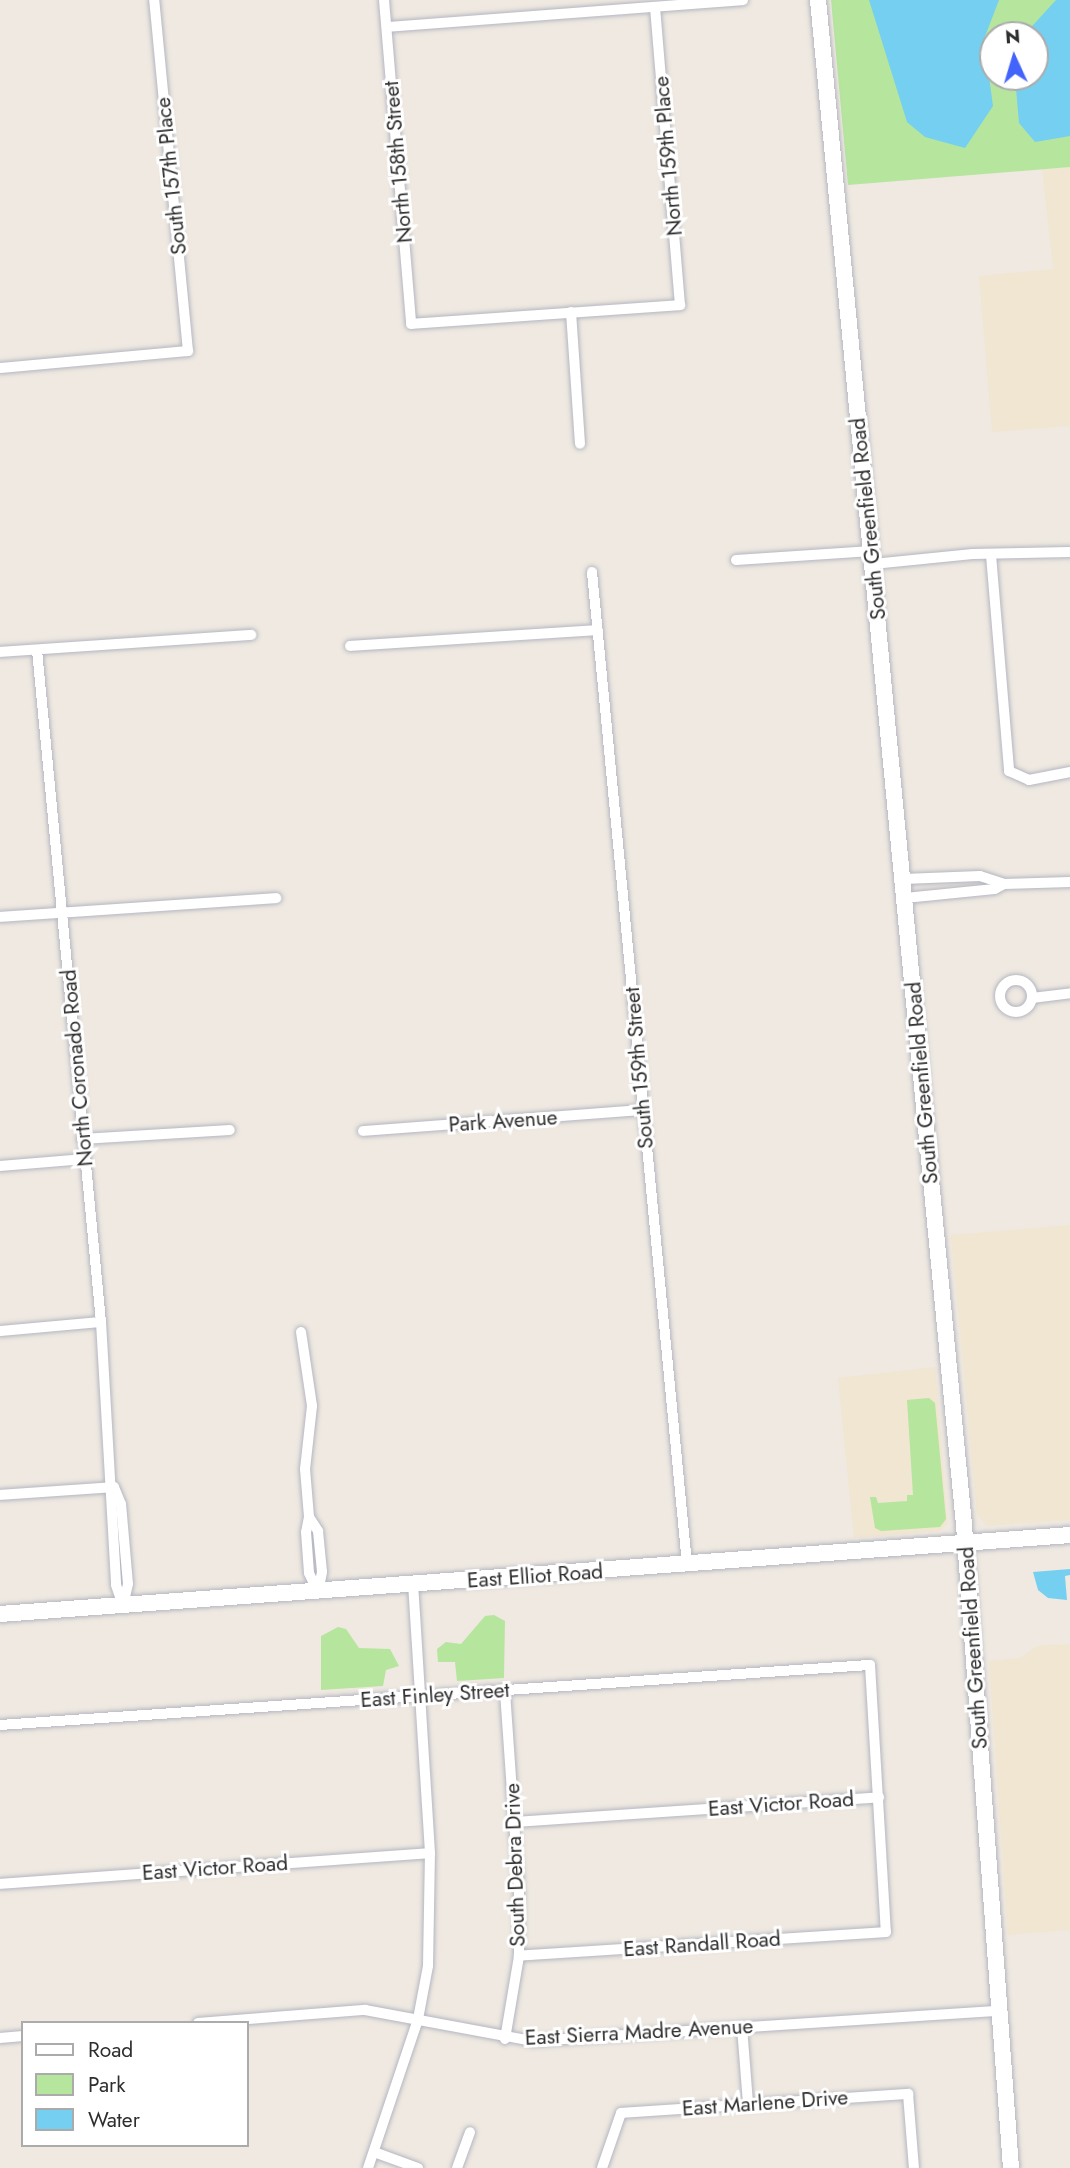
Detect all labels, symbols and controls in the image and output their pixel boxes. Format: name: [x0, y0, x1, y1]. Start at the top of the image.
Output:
north arrow: [979, 21, 1049, 91]
text: N: [1004, 23, 1021, 51]
street label: North 159th Place: [648, 75, 688, 237]
street label: North 158th Street: [378, 80, 418, 244]
street label: South 157th Place: [150, 96, 192, 256]
street label: South Greenfield Road: [845, 417, 891, 621]
street label: North Coronado Road: [56, 968, 98, 1168]
street label: South Greenfield Road: [901, 981, 943, 1185]
street label: South 159th Street: [619, 986, 659, 1150]
street label: Park Avenue: [448, 1105, 558, 1137]
street label: South Greenfield Road: [953, 1546, 993, 1750]
street label: East Elliot Road: [466, 1559, 604, 1593]
street label: East Finley Street: [360, 1677, 510, 1713]
street label: South Debra Drive: [500, 1783, 530, 1947]
street label: East Victor Road: [707, 1786, 855, 1822]
street label: East Victor Road: [141, 1850, 289, 1886]
street label: East Randall Road: [622, 1926, 782, 1962]
street label: East Sierra Madre Avenue: [524, 2013, 754, 2051]
legend: [21, 2021, 248, 2147]
text: Road: [88, 2035, 133, 2065]
text: Park: [88, 2070, 125, 2100]
street label: East Marlene Drive: [681, 2085, 849, 2121]
text: Water: [88, 2105, 140, 2135]

